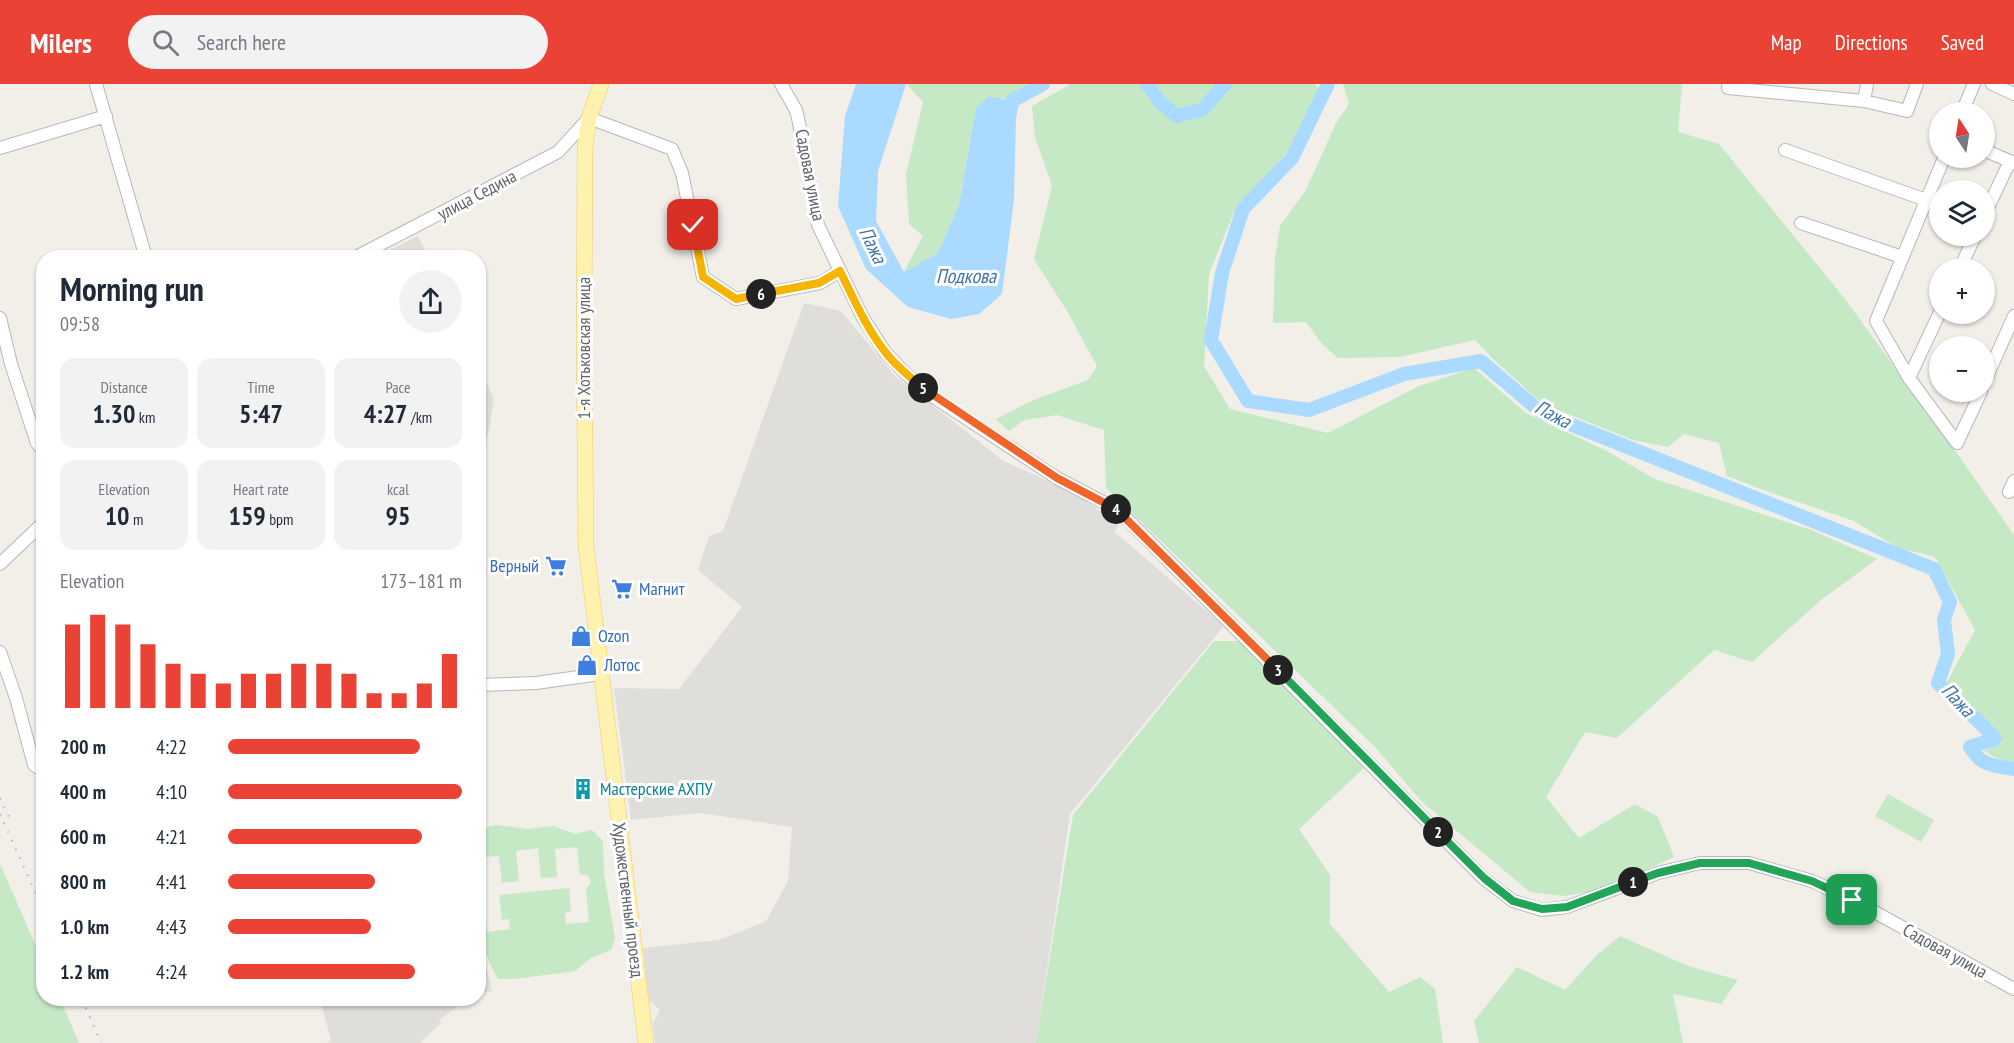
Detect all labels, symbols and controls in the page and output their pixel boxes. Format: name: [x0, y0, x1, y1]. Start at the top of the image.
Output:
search box: [128, 15, 548, 69]
text: Milers: [30, 24, 92, 61]
icon: search: [149, 26, 182, 59]
text: Search here: [197, 28, 286, 56]
text: Map: [1771, 29, 1802, 56]
text: Directions: [1835, 29, 1908, 56]
text: Saved: [1941, 29, 1984, 56]
north arrow: [1929, 102, 1995, 168]
map controls: [1929, 102, 1995, 402]
street label: Садовая улица: [790, 127, 831, 223]
street label: улица Седина: [433, 164, 520, 225]
button: layers: [1929, 180, 1995, 246]
pin: [667, 199, 718, 250]
icon: check: [676, 208, 709, 241]
water label: Пажа: [853, 223, 893, 268]
button: +: [1929, 258, 1995, 324]
water label: Подкова: [936, 263, 997, 289]
text: Morning run: [60, 267, 204, 310]
button: share: [399, 270, 462, 333]
street label: 1-я Хотьковская улица: [572, 277, 595, 419]
pin: 6: [746, 279, 776, 309]
text: 6: [757, 284, 765, 304]
text: 09:58: [60, 311, 100, 337]
button: −: [1929, 336, 1995, 402]
pin: 5: [908, 373, 938, 403]
text: Distance: [100, 377, 148, 397]
text: Time: [247, 377, 275, 397]
text: Pace: [385, 377, 411, 397]
text: 5: [919, 378, 927, 398]
water label: Пажа: [1530, 394, 1576, 435]
text: 1.30: [93, 397, 135, 430]
text: 5:47: [239, 397, 283, 430]
text: 4:27: [364, 397, 408, 430]
text: km: [135, 407, 155, 427]
text: /km: [408, 407, 432, 427]
text: Elevation: [98, 479, 150, 499]
text: Heart rate: [233, 479, 289, 499]
text: kcal: [387, 479, 409, 499]
pin: 4: [1101, 494, 1131, 524]
text: 10: [105, 499, 130, 532]
text: 159: [228, 499, 266, 532]
text: 95: [386, 499, 410, 532]
text: 4: [1112, 499, 1120, 519]
text: m: [130, 509, 143, 529]
text: bpm: [266, 509, 294, 529]
place label: Верный: [490, 554, 539, 577]
supermarket icon: Верный: [544, 554, 568, 578]
text: Elevation: [60, 568, 124, 594]
text: 173–181 m: [380, 568, 462, 594]
supermarket icon: Магнит: [610, 577, 634, 601]
place label: Магнит: [639, 577, 685, 600]
shop icon: Ozon: [569, 624, 593, 648]
place label: Ozon: [598, 624, 630, 647]
shop icon: Лотос: [575, 653, 599, 677]
place label: Лотос: [603, 653, 641, 676]
pin: 3: [1263, 655, 1293, 685]
text: 3: [1274, 660, 1282, 680]
water label: Пажа: [1936, 678, 1981, 723]
text: 200 m: [60, 734, 106, 760]
text: 4:22: [156, 734, 187, 760]
building icon: Мастерские АХПУ: [571, 777, 595, 801]
place label: Мастерские АХПУ: [600, 777, 714, 800]
text: 400 m: [60, 779, 106, 805]
text: 4:10: [156, 779, 187, 805]
pin: 2: [1423, 817, 1453, 847]
street label: Художественный проезд: [608, 821, 649, 979]
text: 2: [1434, 822, 1442, 842]
text: 600 m: [60, 824, 106, 850]
text: 4:21: [156, 824, 187, 850]
pin: 1: [1618, 867, 1648, 897]
text: 800 m: [60, 869, 106, 895]
text: 4:41: [156, 869, 187, 895]
text: 1: [1629, 872, 1637, 892]
pin: [1826, 874, 1877, 925]
icon: arrive: [1835, 883, 1868, 916]
text: 1.0 km: [60, 914, 109, 940]
text: 4:43: [156, 914, 187, 940]
street label: Садовая улица: [1899, 918, 1992, 983]
text: 1.2 km: [60, 959, 109, 985]
text: 4:24: [156, 959, 187, 985]

